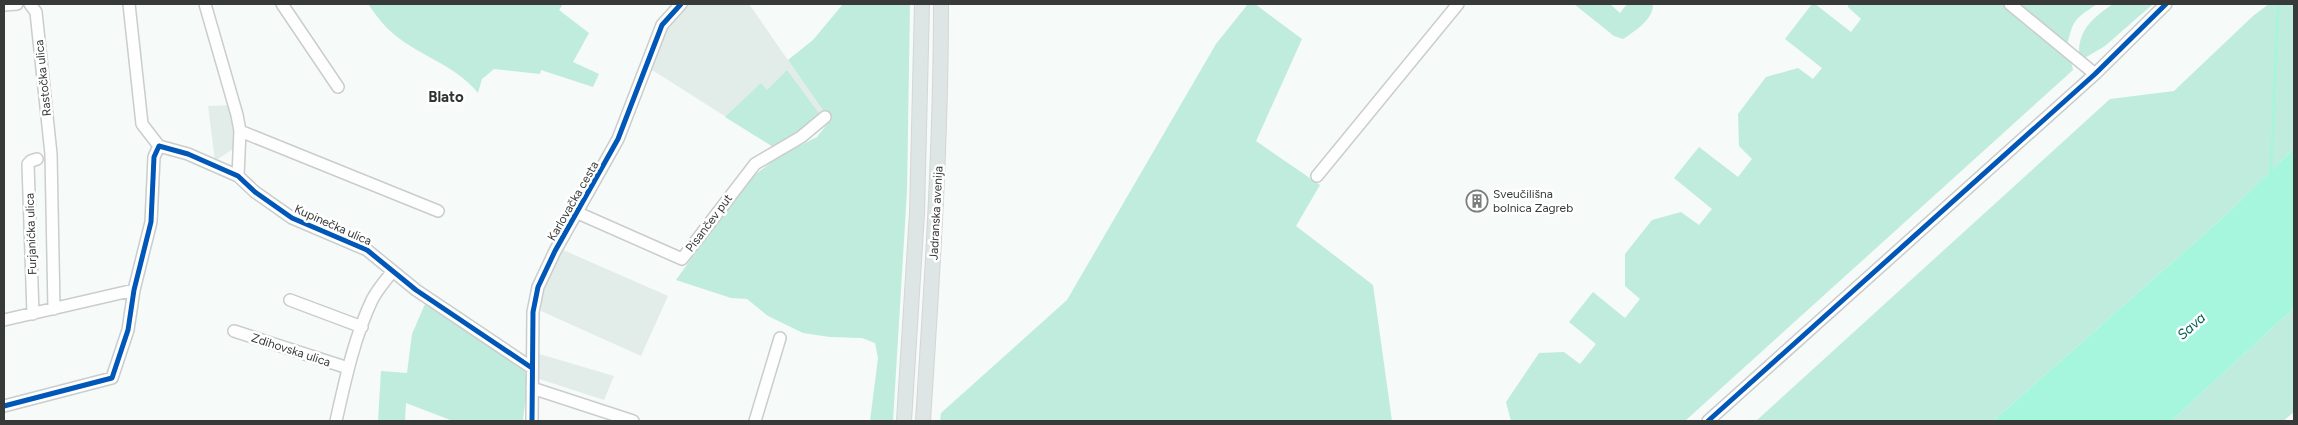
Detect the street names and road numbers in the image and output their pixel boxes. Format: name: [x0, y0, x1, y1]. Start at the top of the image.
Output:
street label: Rastočka ulica: [32, 39, 54, 117]
street label: Karlovačka cesta: [545, 159, 601, 243]
street label: Jadranska avenija: [927, 166, 945, 260]
street label: Pisančev put: [683, 191, 735, 255]
street label: Furjanićka ulica: [23, 193, 39, 275]
street label: Kupinečka ulica: [292, 202, 374, 248]
street label: Zdihovska ulica: [250, 331, 332, 369]

